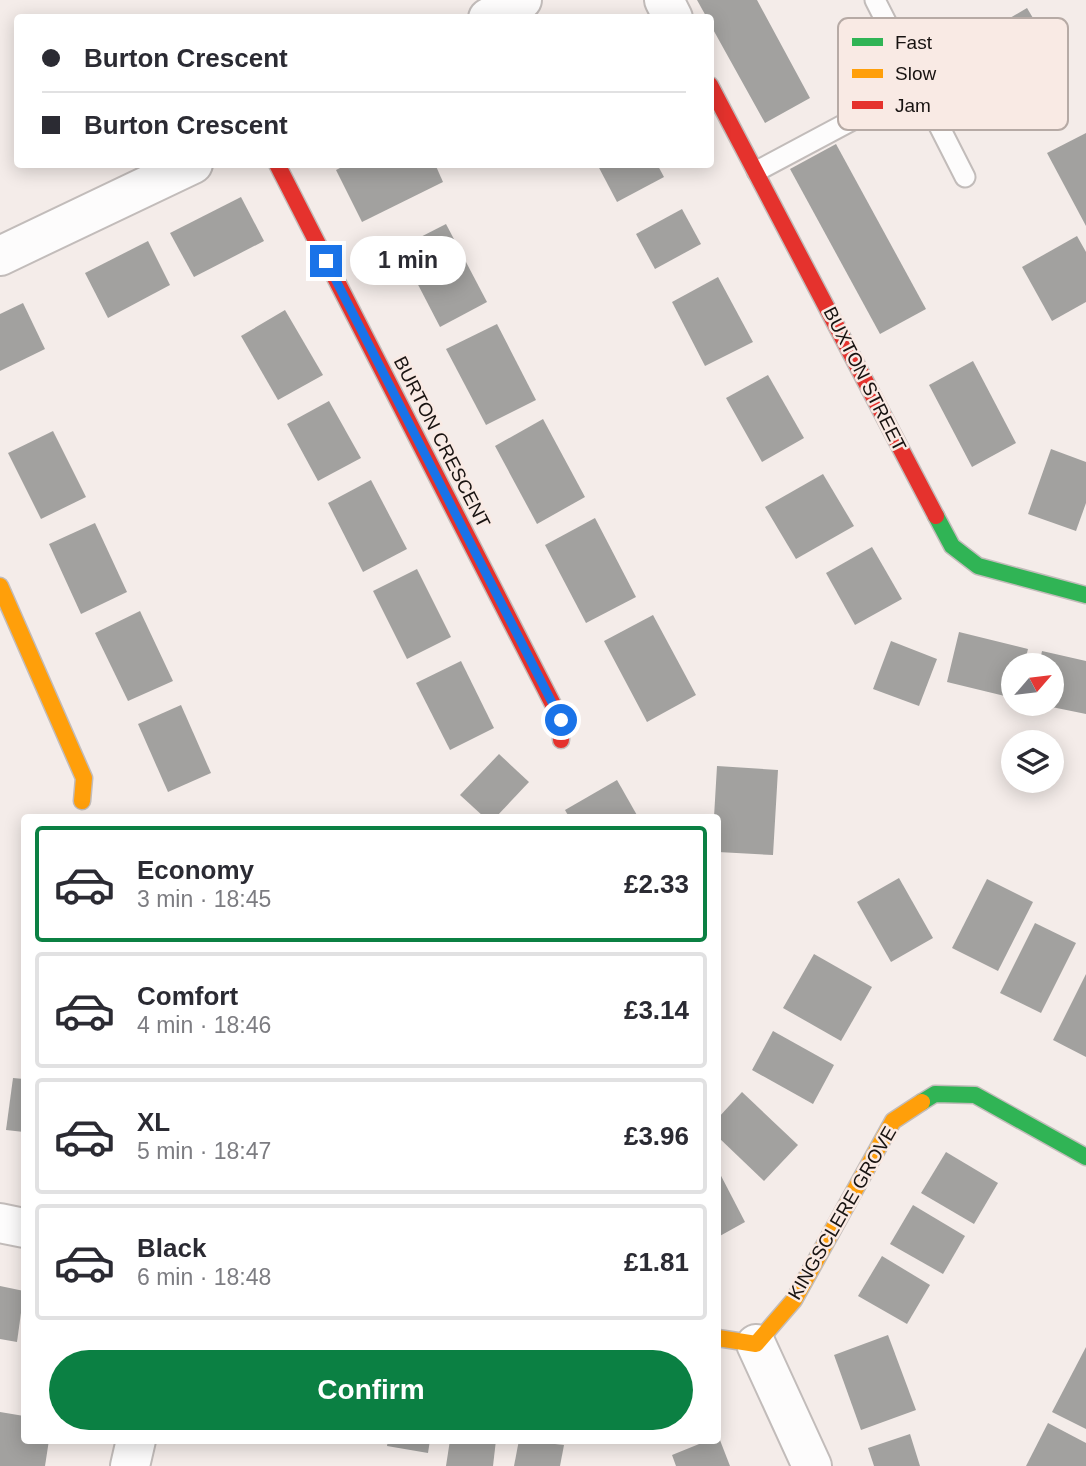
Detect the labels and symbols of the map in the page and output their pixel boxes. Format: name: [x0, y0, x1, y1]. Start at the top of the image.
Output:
legend: [838, 18, 1068, 130]
text: Fast: [895, 32, 933, 53]
text: Slow: [895, 63, 936, 84]
text: Jam: [895, 95, 931, 116]
callout: 1 min: [350, 236, 466, 286]
route end: [310, 245, 342, 277]
street label: BUXTON STREET: [820, 303, 911, 455]
street label: BURTON CRESCENT: [390, 353, 495, 531]
north arrow: [1001, 653, 1064, 716]
route start: [545, 704, 577, 736]
street label: KINGSCLERE GROVE: [784, 1123, 900, 1303]

